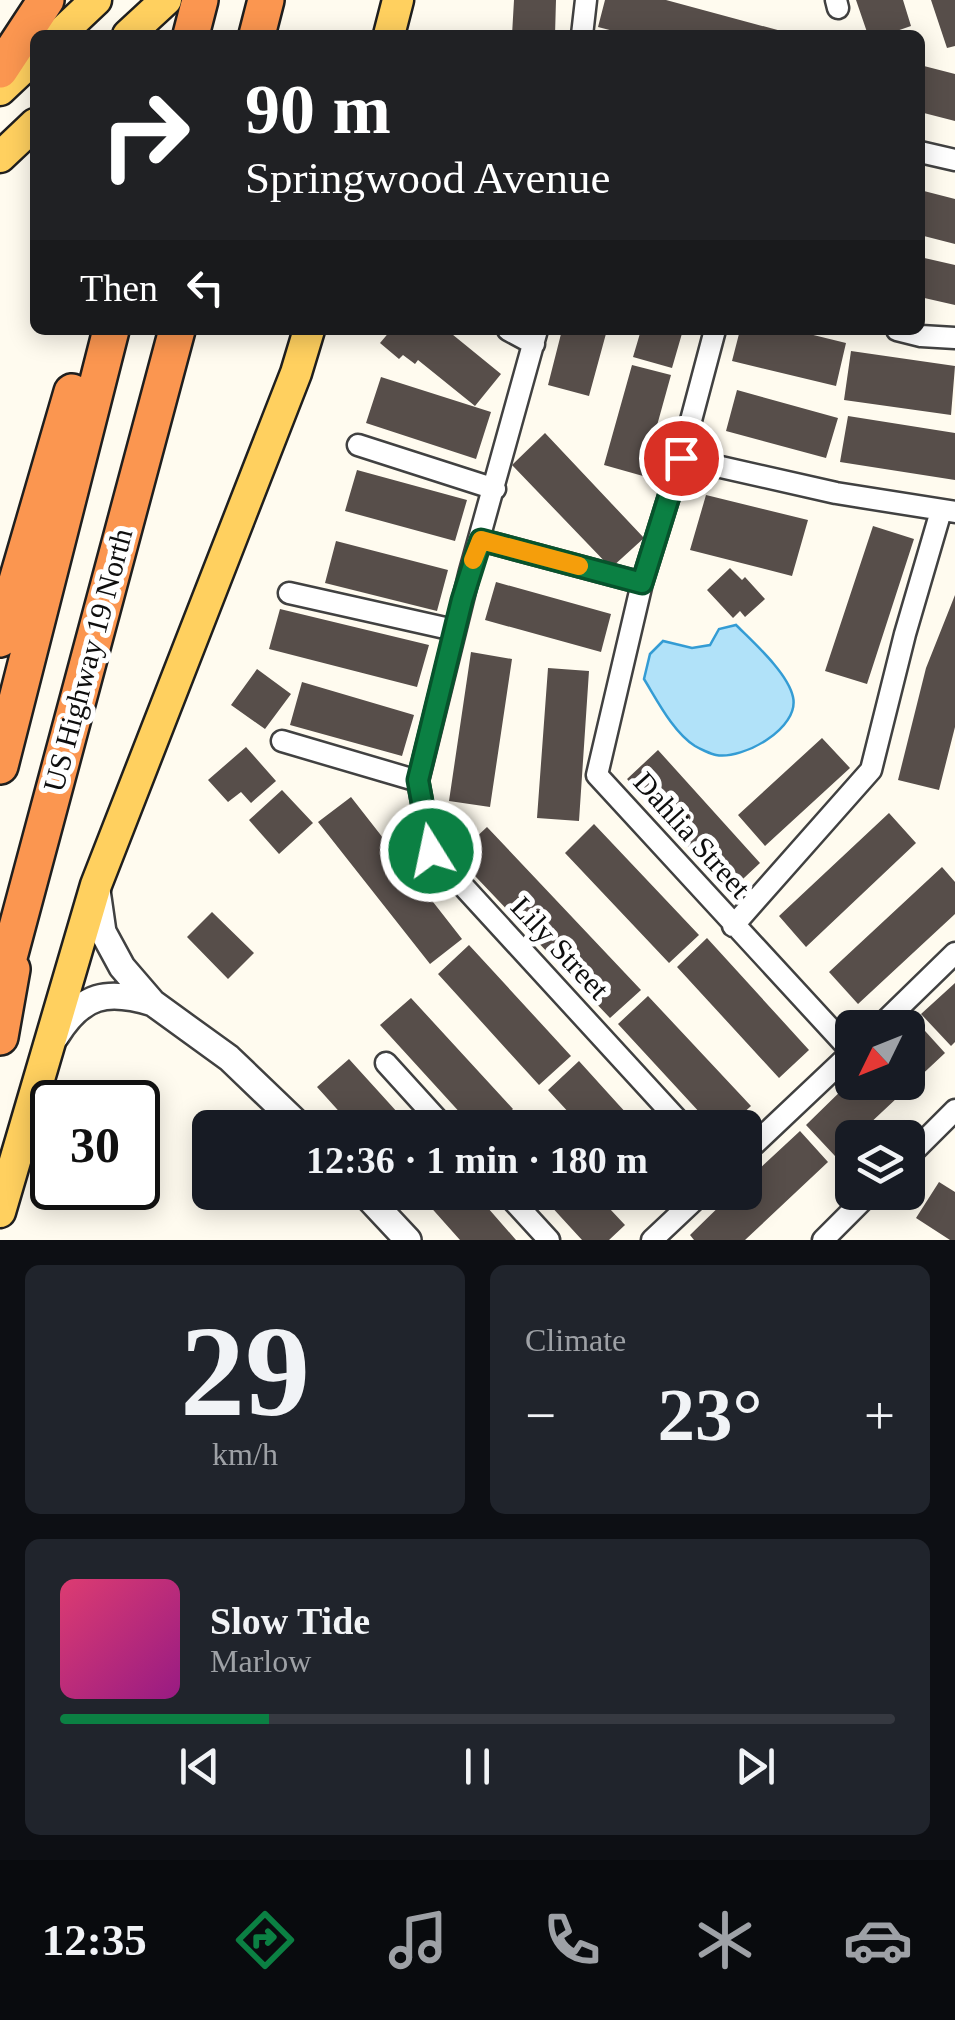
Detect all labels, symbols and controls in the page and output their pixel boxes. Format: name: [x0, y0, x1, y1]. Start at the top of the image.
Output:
icon: right: [80, 70, 210, 200]
text: 90 m: [245, 71, 391, 148]
text: Springwood Avenue: [245, 153, 610, 203]
icon: left: [178, 260, 233, 315]
text: Then: [80, 267, 158, 309]
pin: [639, 416, 724, 501]
icon: arrive: [654, 431, 709, 486]
street label: US Highway 19 North: [37, 525, 139, 795]
street label: Dahlia Street: [627, 765, 758, 905]
position arrow: [379, 799, 483, 903]
street label: Lily Street: [505, 890, 616, 1006]
north arrow: [835, 1010, 925, 1100]
map controls: [835, 1010, 925, 1210]
speed limit sign: 30: [30, 1080, 160, 1210]
button: layers: [835, 1120, 925, 1210]
text: 12:36 · 1 min · 180 m: [306, 1139, 648, 1181]
text: 29: [180, 1299, 310, 1443]
text: Climate: [525, 1322, 626, 1358]
text: 23°: [658, 1373, 763, 1456]
text: −: [525, 1385, 556, 1446]
text: +: [864, 1385, 895, 1446]
text: km/h: [212, 1436, 278, 1472]
text: Slow Tide: [210, 1600, 370, 1642]
text: Marlow: [210, 1643, 311, 1679]
icon: previous: [172, 1739, 227, 1794]
icon: pause: [450, 1739, 505, 1794]
icon: next: [728, 1739, 783, 1794]
icon: directions: [230, 1905, 300, 1975]
icon: music: [383, 1905, 453, 1975]
icon: phone: [537, 1905, 607, 1975]
icon: climate: [690, 1905, 760, 1975]
icon: car: [843, 1905, 913, 1975]
text: 12:35: [42, 1915, 147, 1965]

